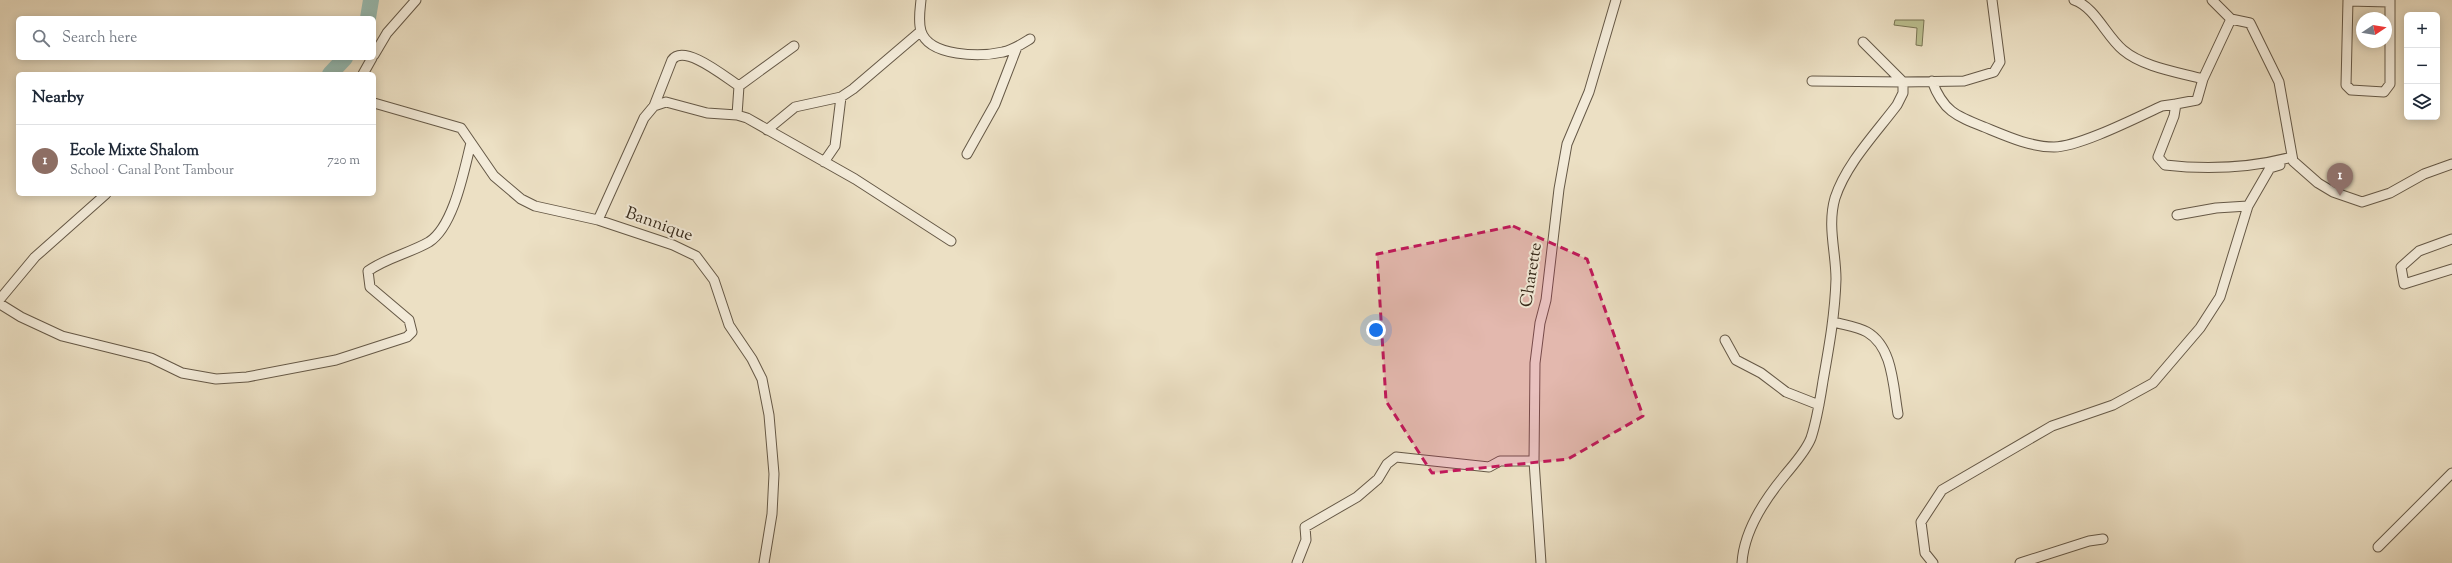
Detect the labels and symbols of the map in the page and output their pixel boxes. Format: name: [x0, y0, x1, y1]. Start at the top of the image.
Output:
north arrow: [2356, 12, 2392, 48]
pin: 1: [2327, 163, 2353, 196]
street label: Bannique: [622, 202, 696, 248]
street label: Charette: [1515, 241, 1549, 309]
your location: [1366, 320, 1386, 340]

